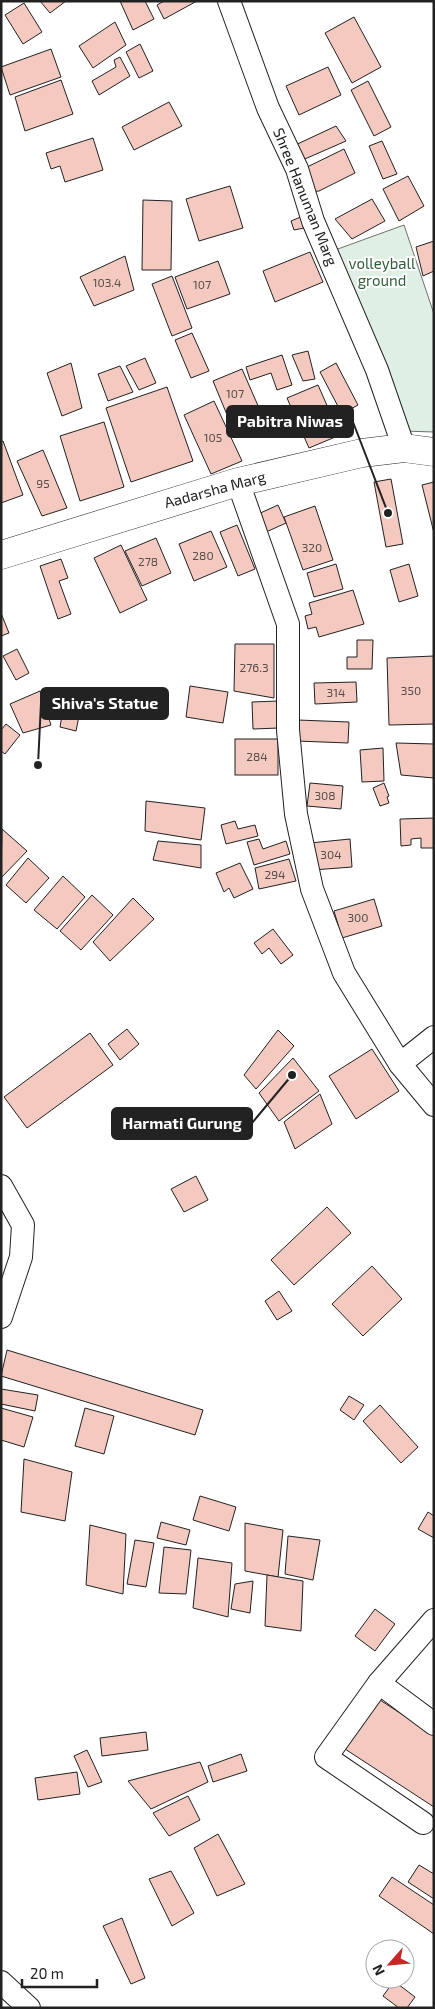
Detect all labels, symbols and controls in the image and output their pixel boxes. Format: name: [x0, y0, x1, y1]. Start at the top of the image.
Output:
street label: Shree Hanuman Marg: [270, 125, 342, 269]
park label: volleyball ground: [349, 254, 416, 289]
house number: 103.4: [93, 275, 121, 289]
house number: 107: [193, 277, 211, 291]
house number: 107: [226, 386, 244, 400]
callout: Pabitra Niwas: [227, 406, 353, 437]
text: Pabitra Niwas: [237, 411, 343, 430]
house number: 105: [204, 430, 222, 444]
street label: Aadarsha Marg: [162, 467, 268, 511]
house number: 95: [36, 476, 50, 490]
house number: 320: [302, 540, 322, 554]
house number: 280: [192, 548, 214, 562]
house number: 278: [138, 554, 158, 568]
house number: 276.3: [239, 660, 269, 674]
house number: 350: [401, 683, 421, 697]
house number: 314: [327, 685, 345, 699]
callout: Shiva's Statue: [41, 688, 168, 719]
text: Shiva's Statue: [52, 693, 158, 712]
house number: 284: [246, 749, 268, 763]
house number: 308: [314, 788, 336, 802]
house number: 304: [320, 847, 342, 861]
house number: 294: [265, 867, 286, 881]
house number: 300: [347, 910, 369, 924]
callout: Harmati Gurung: [112, 1108, 252, 1139]
text: Harmati Gurung: [122, 1113, 243, 1132]
north arrow: [365, 1939, 415, 1989]
scale bar: [22, 1956, 98, 1988]
text: N: [368, 1962, 388, 1978]
text: 20 m: [30, 1964, 64, 1982]

